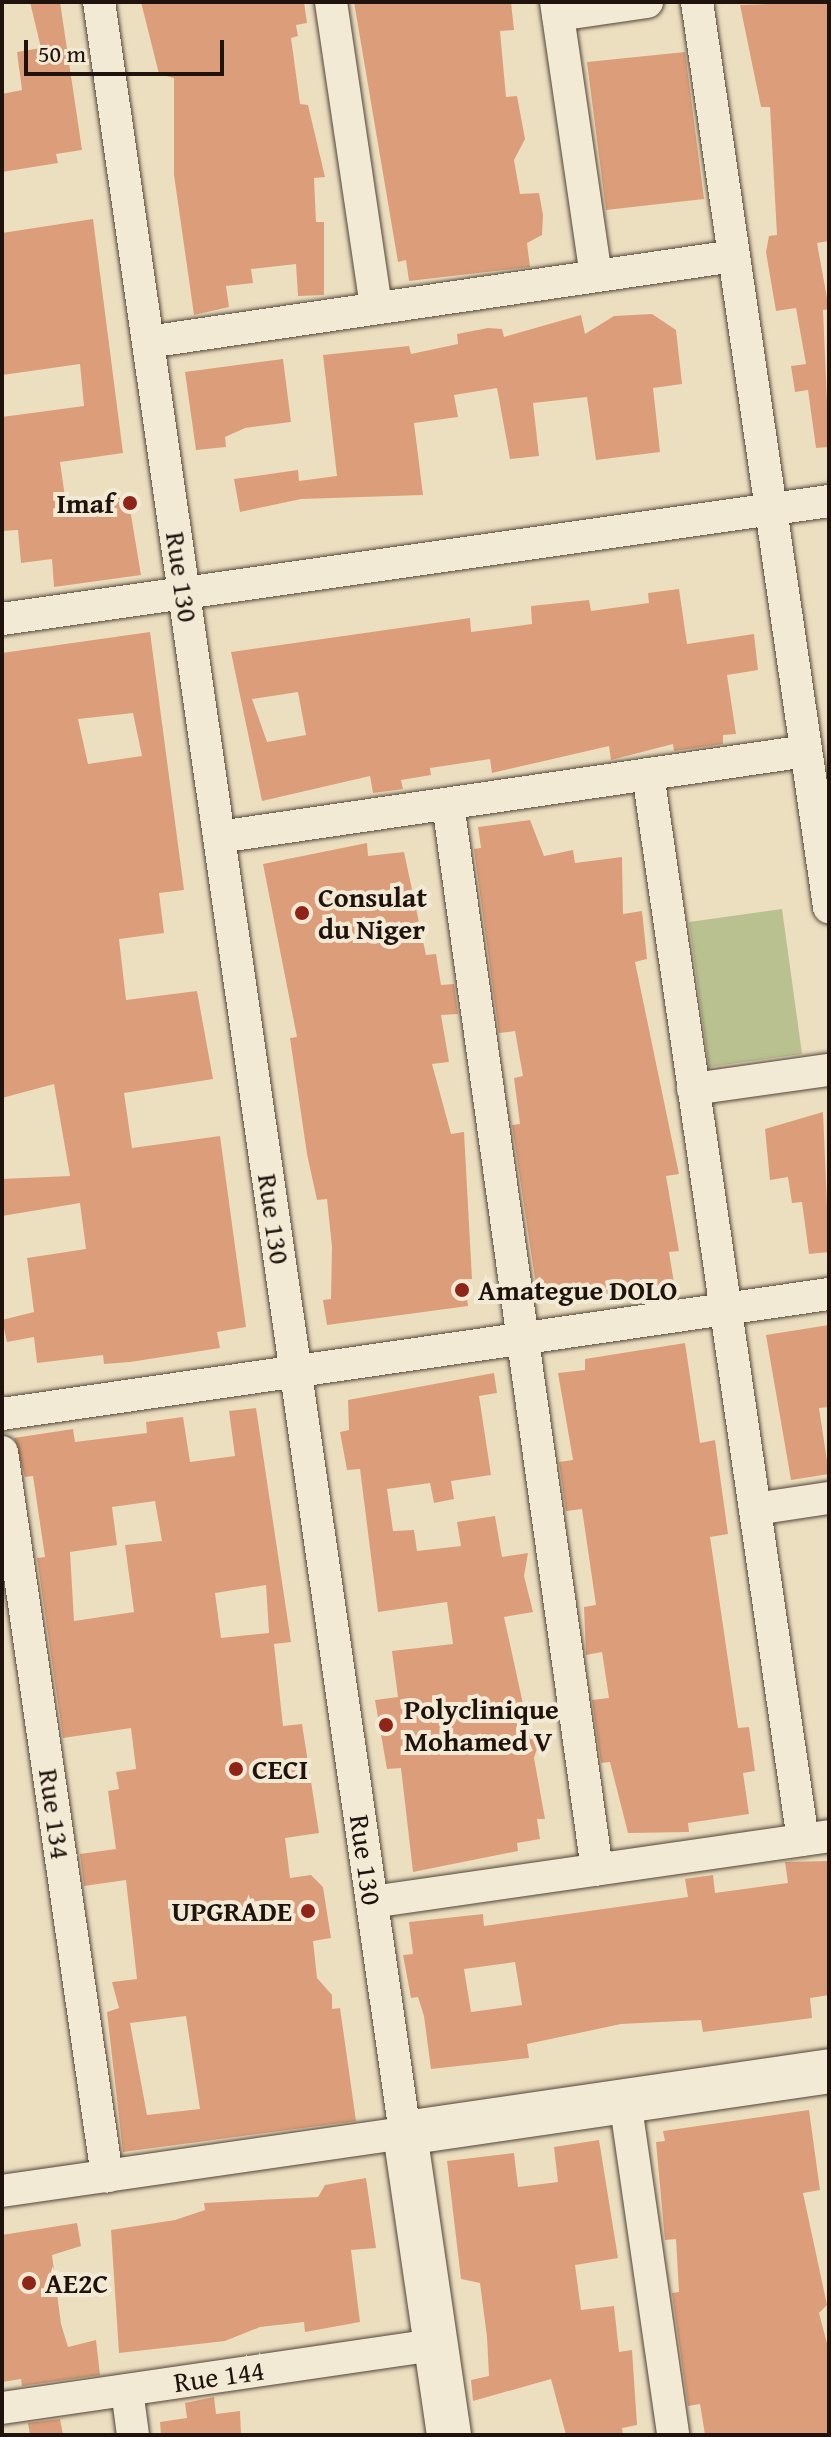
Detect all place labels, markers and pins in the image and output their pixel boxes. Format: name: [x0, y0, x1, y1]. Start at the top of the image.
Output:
place label: Imaf: [56, 486, 114, 520]
marker: Imaf: [121, 494, 139, 512]
place label: Consulat du Niger: [318, 880, 427, 946]
marker: Consulat du Niger: [293, 904, 311, 922]
place label: Amategue DOLO: [478, 1273, 677, 1307]
marker: Amategue DOLO: [453, 1281, 471, 1299]
place label: Polyclinique Mohamed V: [404, 1692, 559, 1758]
marker: Polyclinique Mohamed V: [375, 1714, 397, 1736]
place label: CECI: [252, 1752, 308, 1786]
marker: CECI: [227, 1760, 245, 1778]
place label: UPGRADE: [171, 1894, 292, 1928]
marker: UPGRADE: [299, 1902, 317, 1920]
place label: AE2C: [45, 2266, 108, 2300]
marker: AE2C: [20, 2274, 38, 2292]

